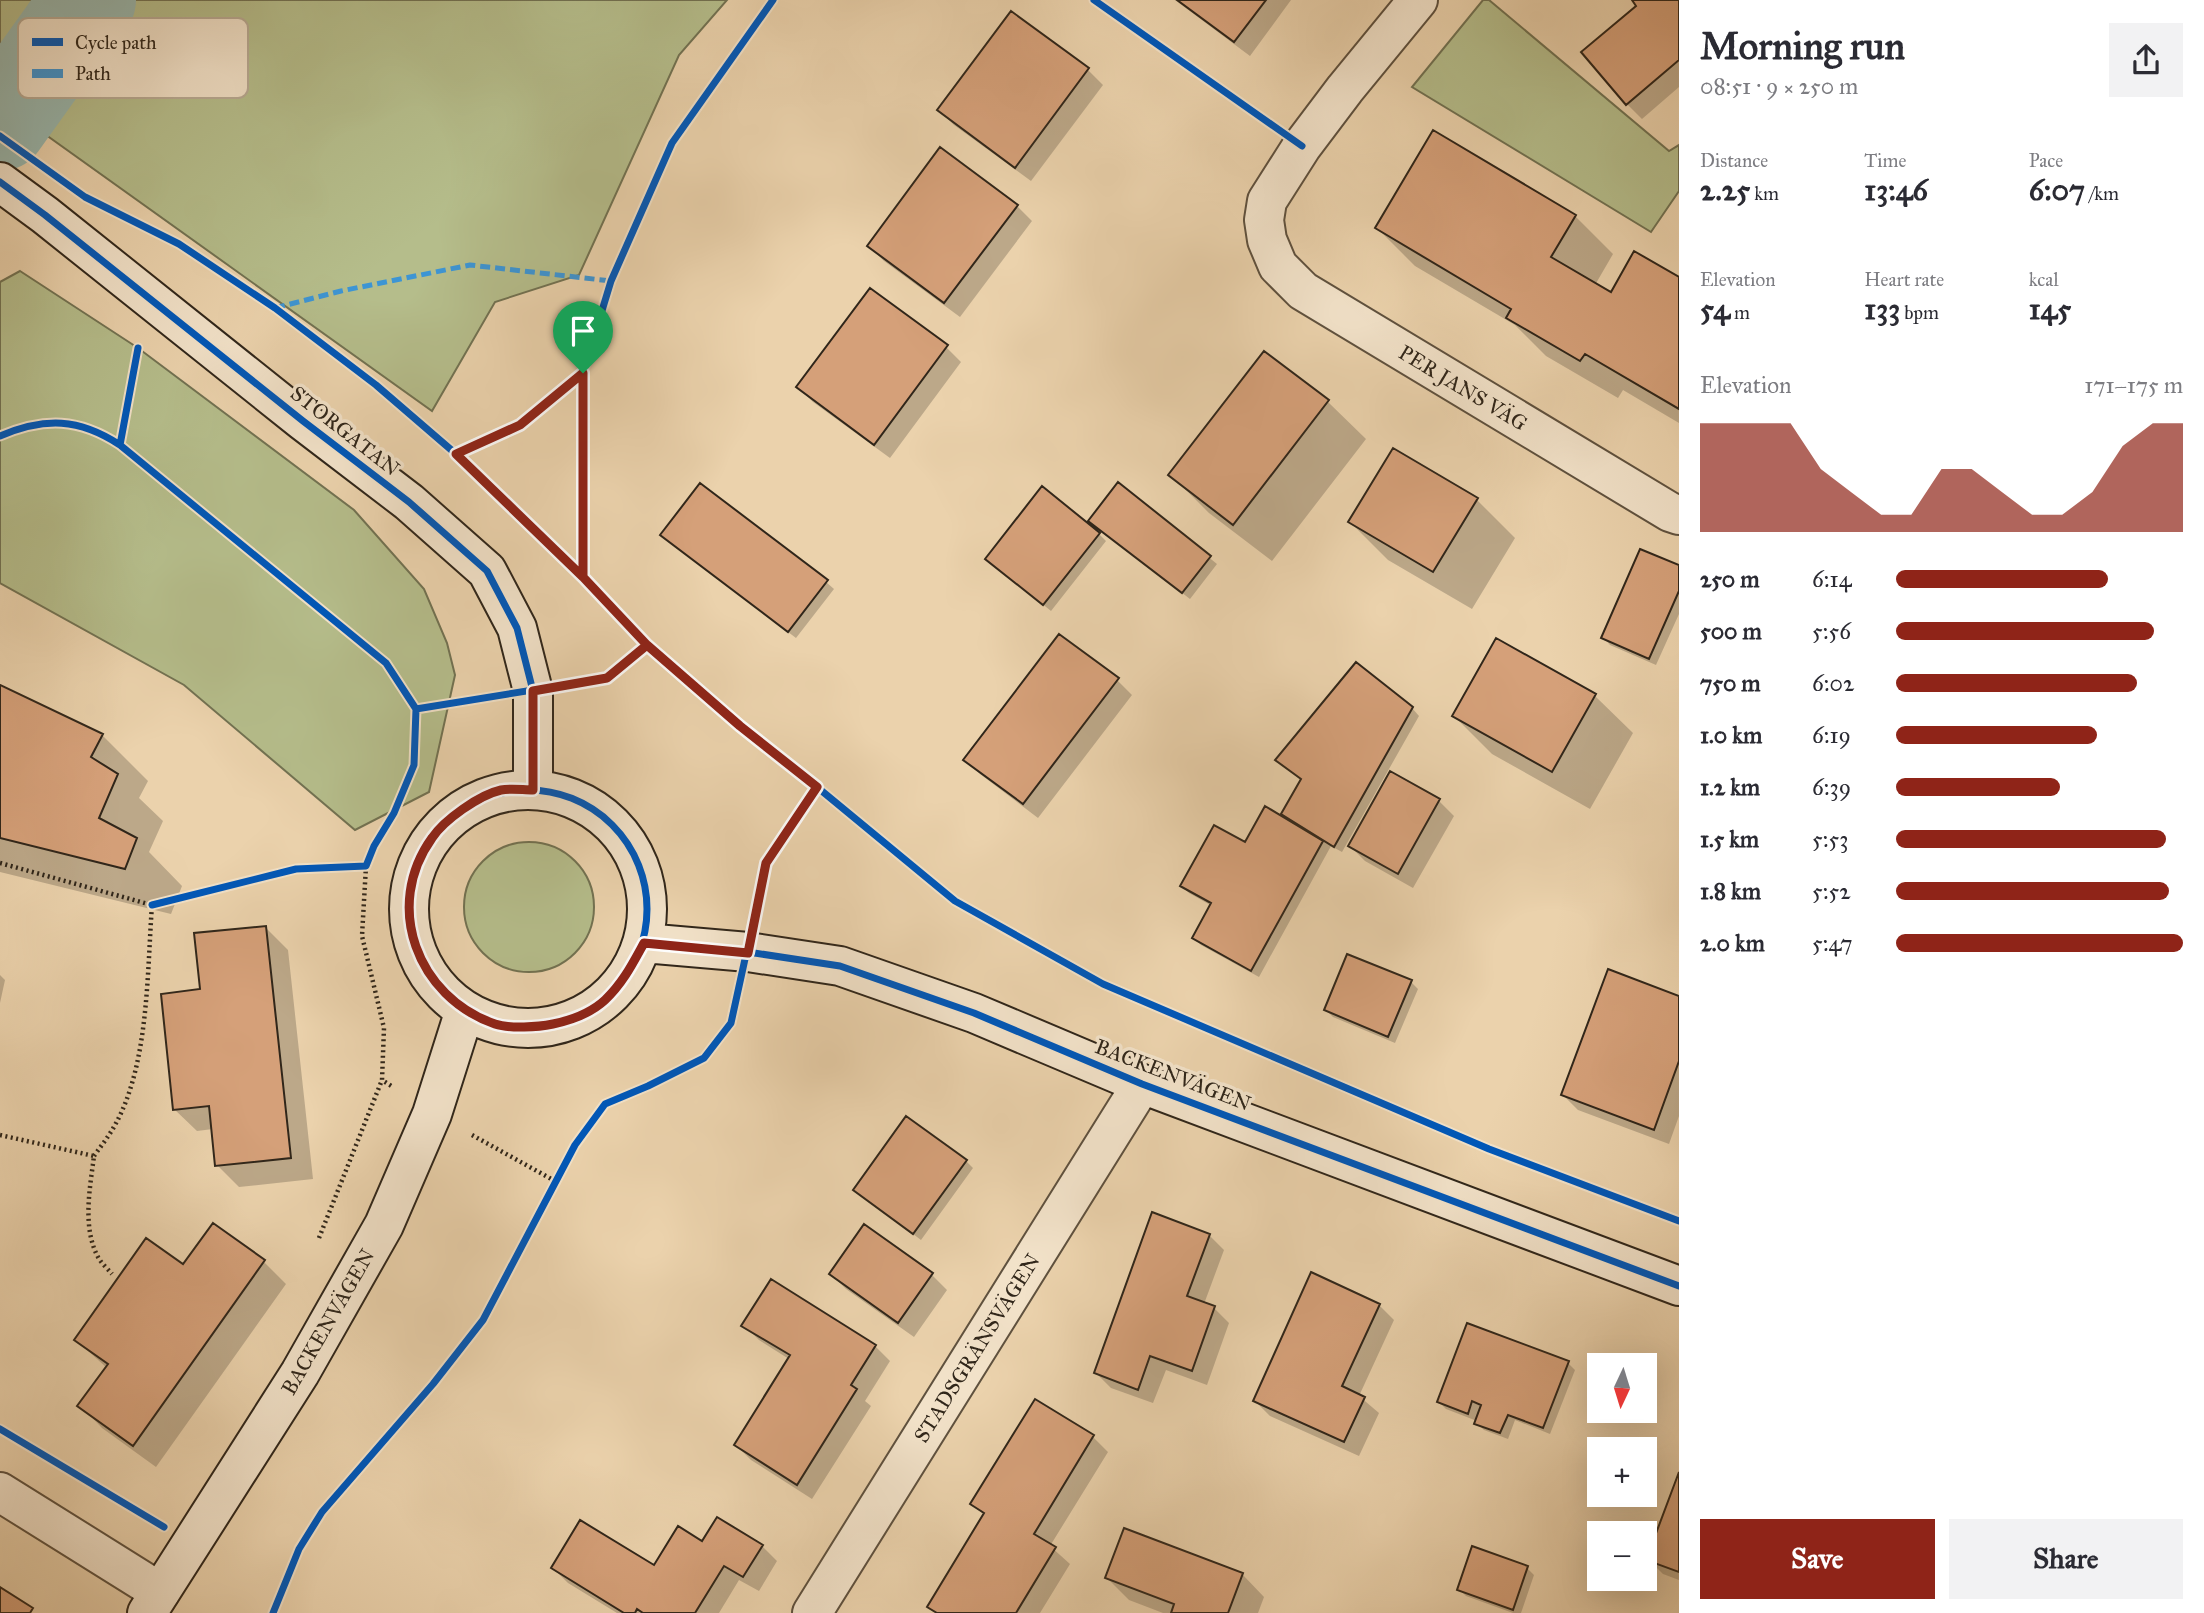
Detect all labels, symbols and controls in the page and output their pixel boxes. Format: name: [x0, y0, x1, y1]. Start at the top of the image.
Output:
legend: [18, 18, 248, 98]
text: Morning run: [1700, 23, 1905, 69]
button: share: [2109, 23, 2183, 97]
text: Cycle path: [75, 31, 157, 54]
text: Path: [75, 62, 111, 85]
text: 08:51 · 9 × 250 m: [1700, 72, 1858, 100]
text: Distance: [1700, 149, 1768, 172]
text: Time: [1864, 149, 1906, 172]
text: Pace: [2029, 149, 2063, 172]
text: 2.25: [1700, 172, 1750, 208]
text: 13:46: [1864, 172, 1928, 208]
text: 6:07: [2029, 172, 2085, 208]
text: km: [1750, 182, 1779, 205]
text: /km: [2085, 182, 2119, 205]
text: Elevation: [1700, 268, 1775, 291]
text: Heart rate: [1864, 268, 1944, 291]
text: kcal: [2029, 268, 2059, 291]
text: 54: [1700, 291, 1730, 327]
text: 133: [1864, 291, 1900, 327]
text: 145: [2029, 291, 2071, 327]
pin: [553, 301, 613, 373]
text: m: [1730, 301, 1750, 324]
text: bpm: [1900, 301, 1939, 324]
icon: arrive: [564, 312, 602, 350]
street label: PER JANS VÄG: [1394, 339, 1532, 437]
text: Elevation: [1700, 371, 1791, 399]
text: 171–175 m: [2084, 371, 2183, 399]
street label: STORGATAN: [285, 380, 405, 482]
text: 250 m: [1700, 565, 1760, 593]
text: 6:14: [1812, 565, 1852, 593]
text: 500 m: [1700, 617, 1762, 645]
text: 5:56: [1812, 617, 1851, 645]
text: 750 m: [1700, 669, 1761, 697]
text: 6:02: [1812, 669, 1854, 697]
text: 1.0 km: [1700, 721, 1762, 749]
text: 6:19: [1812, 721, 1851, 749]
text: 1.2 km: [1700, 773, 1760, 801]
text: 6:39: [1812, 773, 1851, 801]
text: 1.5 km: [1700, 825, 1759, 853]
text: 5:53: [1812, 825, 1848, 853]
text: 1.8 km: [1700, 877, 1761, 905]
text: 5:52: [1812, 877, 1851, 905]
text: 2.0 km: [1700, 929, 1765, 957]
text: 5:47: [1812, 929, 1853, 957]
street label: BACKENVÄGEN: [1091, 1033, 1255, 1117]
street label: BACKENVÄGEN: [276, 1244, 381, 1400]
street label: STADSGRÄNSVÄGEN: [908, 1249, 1046, 1447]
north arrow: [1587, 1353, 1657, 1423]
map controls: [1587, 1353, 1657, 1591]
button: +: [1587, 1437, 1657, 1507]
button: Save: [1700, 1519, 1935, 1599]
button: Share: [1949, 1519, 2183, 1599]
button: −: [1587, 1521, 1657, 1591]

